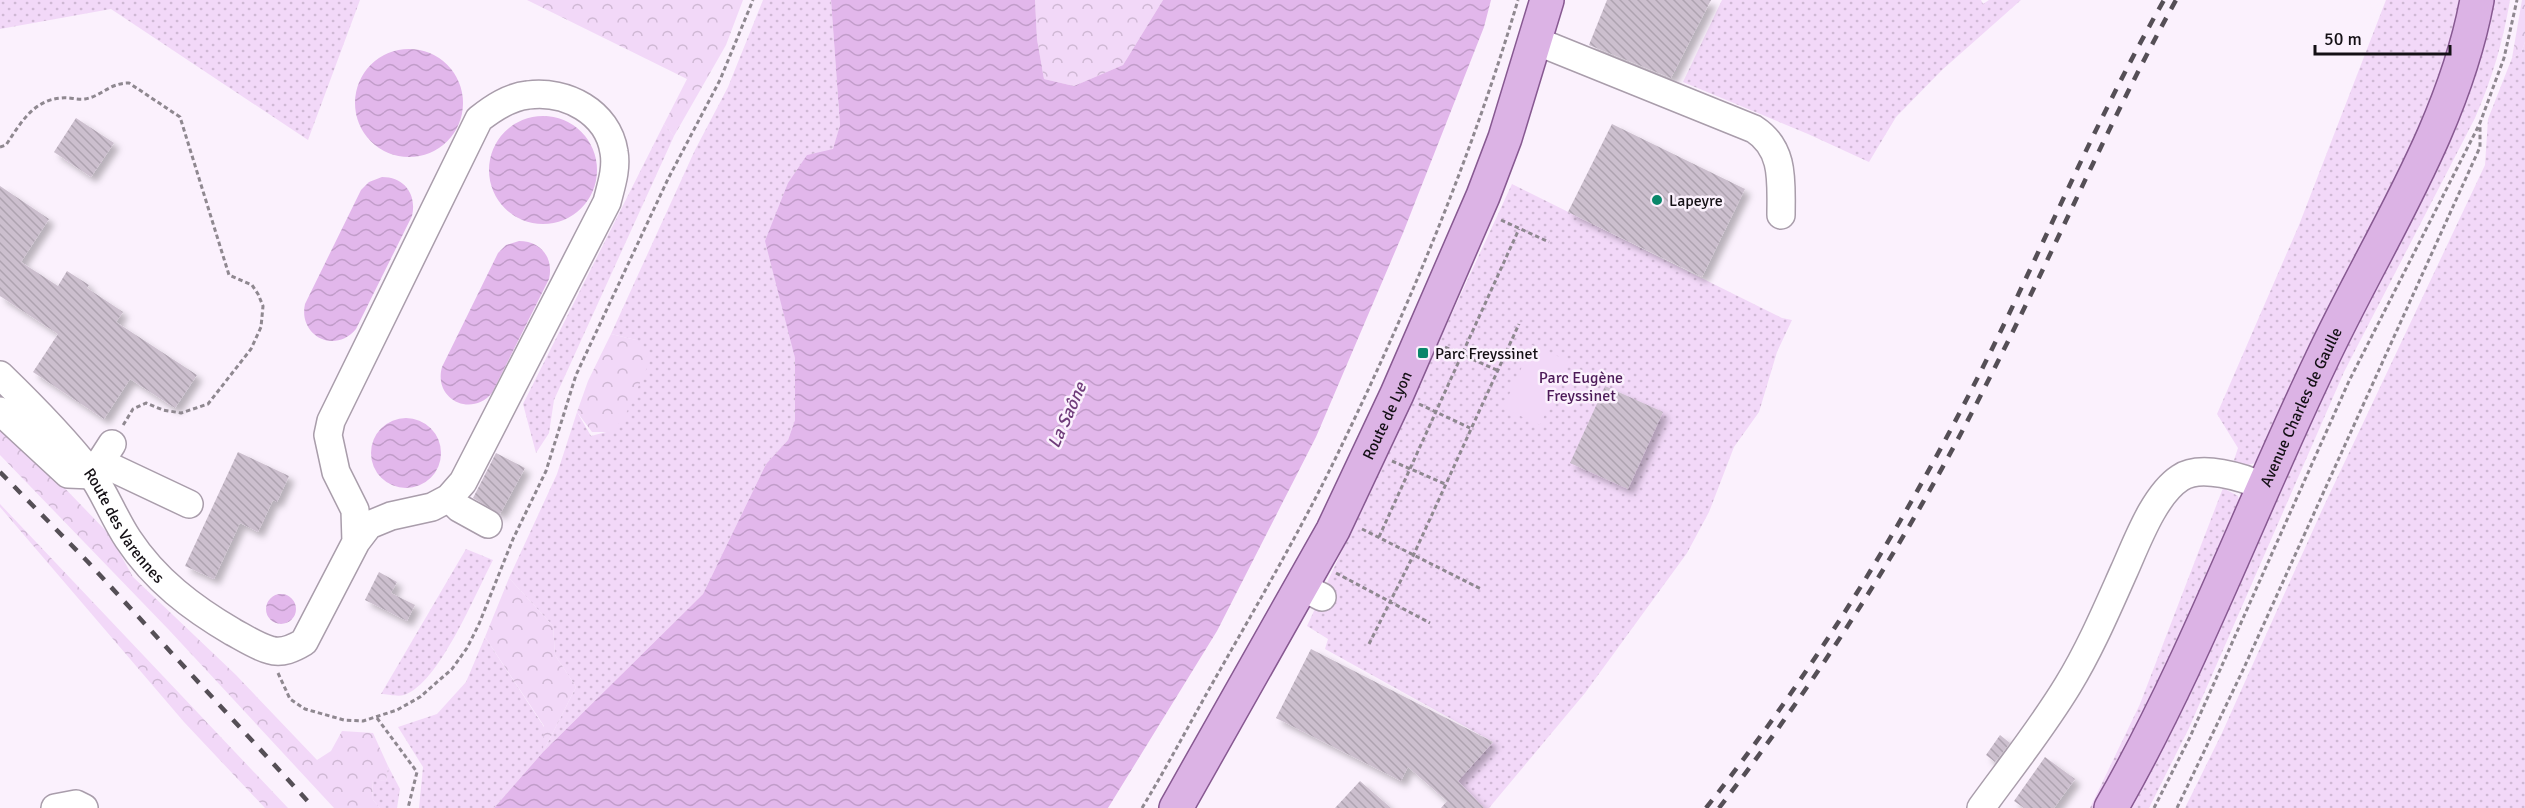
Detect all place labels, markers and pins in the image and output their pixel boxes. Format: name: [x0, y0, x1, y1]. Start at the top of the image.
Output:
place label: Lapeyre: [1669, 191, 1723, 211]
marker: Lapeyre: [1650, 193, 1664, 207]
place label: Parc Freyssinet: [1435, 344, 1538, 364]
marker: Parc Freyssinet: [1416, 346, 1430, 360]

